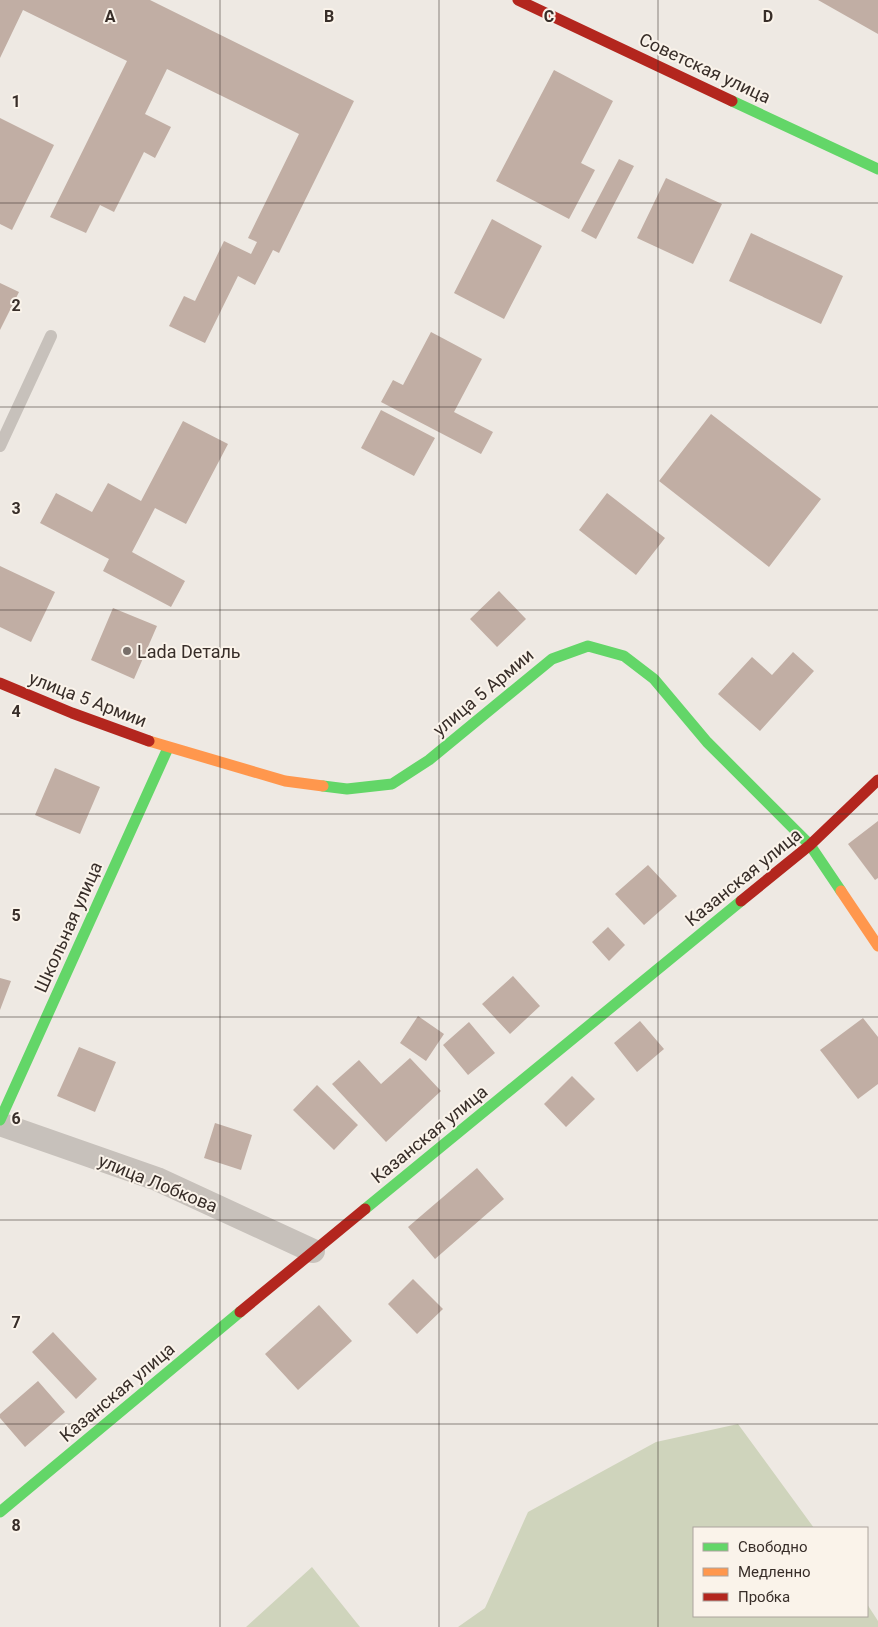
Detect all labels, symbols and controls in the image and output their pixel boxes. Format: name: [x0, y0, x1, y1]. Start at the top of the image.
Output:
text: A: [105, 7, 116, 26]
text: B: [324, 7, 334, 26]
text: C: [544, 7, 554, 26]
text: D: [763, 7, 773, 26]
street label: Советская улица: [636, 28, 774, 108]
text: 1: [11, 92, 21, 111]
text: 2: [11, 296, 21, 315]
text: 3: [11, 499, 21, 518]
place label: Lada Dеталь: [137, 641, 241, 662]
street label: улица 5 Армии: [429, 644, 537, 740]
marker: Lada Dеталь: [121, 645, 133, 657]
street label: улица 5 Армии: [26, 667, 150, 731]
text: 4: [11, 702, 21, 721]
street label: Казанская улица: [681, 824, 805, 930]
street label: Школьная улица: [30, 858, 106, 996]
text: 5: [11, 906, 21, 925]
street label: Казанская улица: [367, 1081, 491, 1187]
text: 6: [11, 1109, 21, 1128]
street label: улица Лобкова: [95, 1150, 221, 1216]
text: 7: [11, 1313, 21, 1332]
street label: Казанская улица: [55, 1338, 179, 1446]
text: 8: [11, 1516, 21, 1535]
legend: [693, 1527, 868, 1617]
text: Свободно: [738, 1538, 807, 1556]
text: Медленно: [738, 1563, 811, 1581]
text: Пробка: [738, 1588, 790, 1606]

